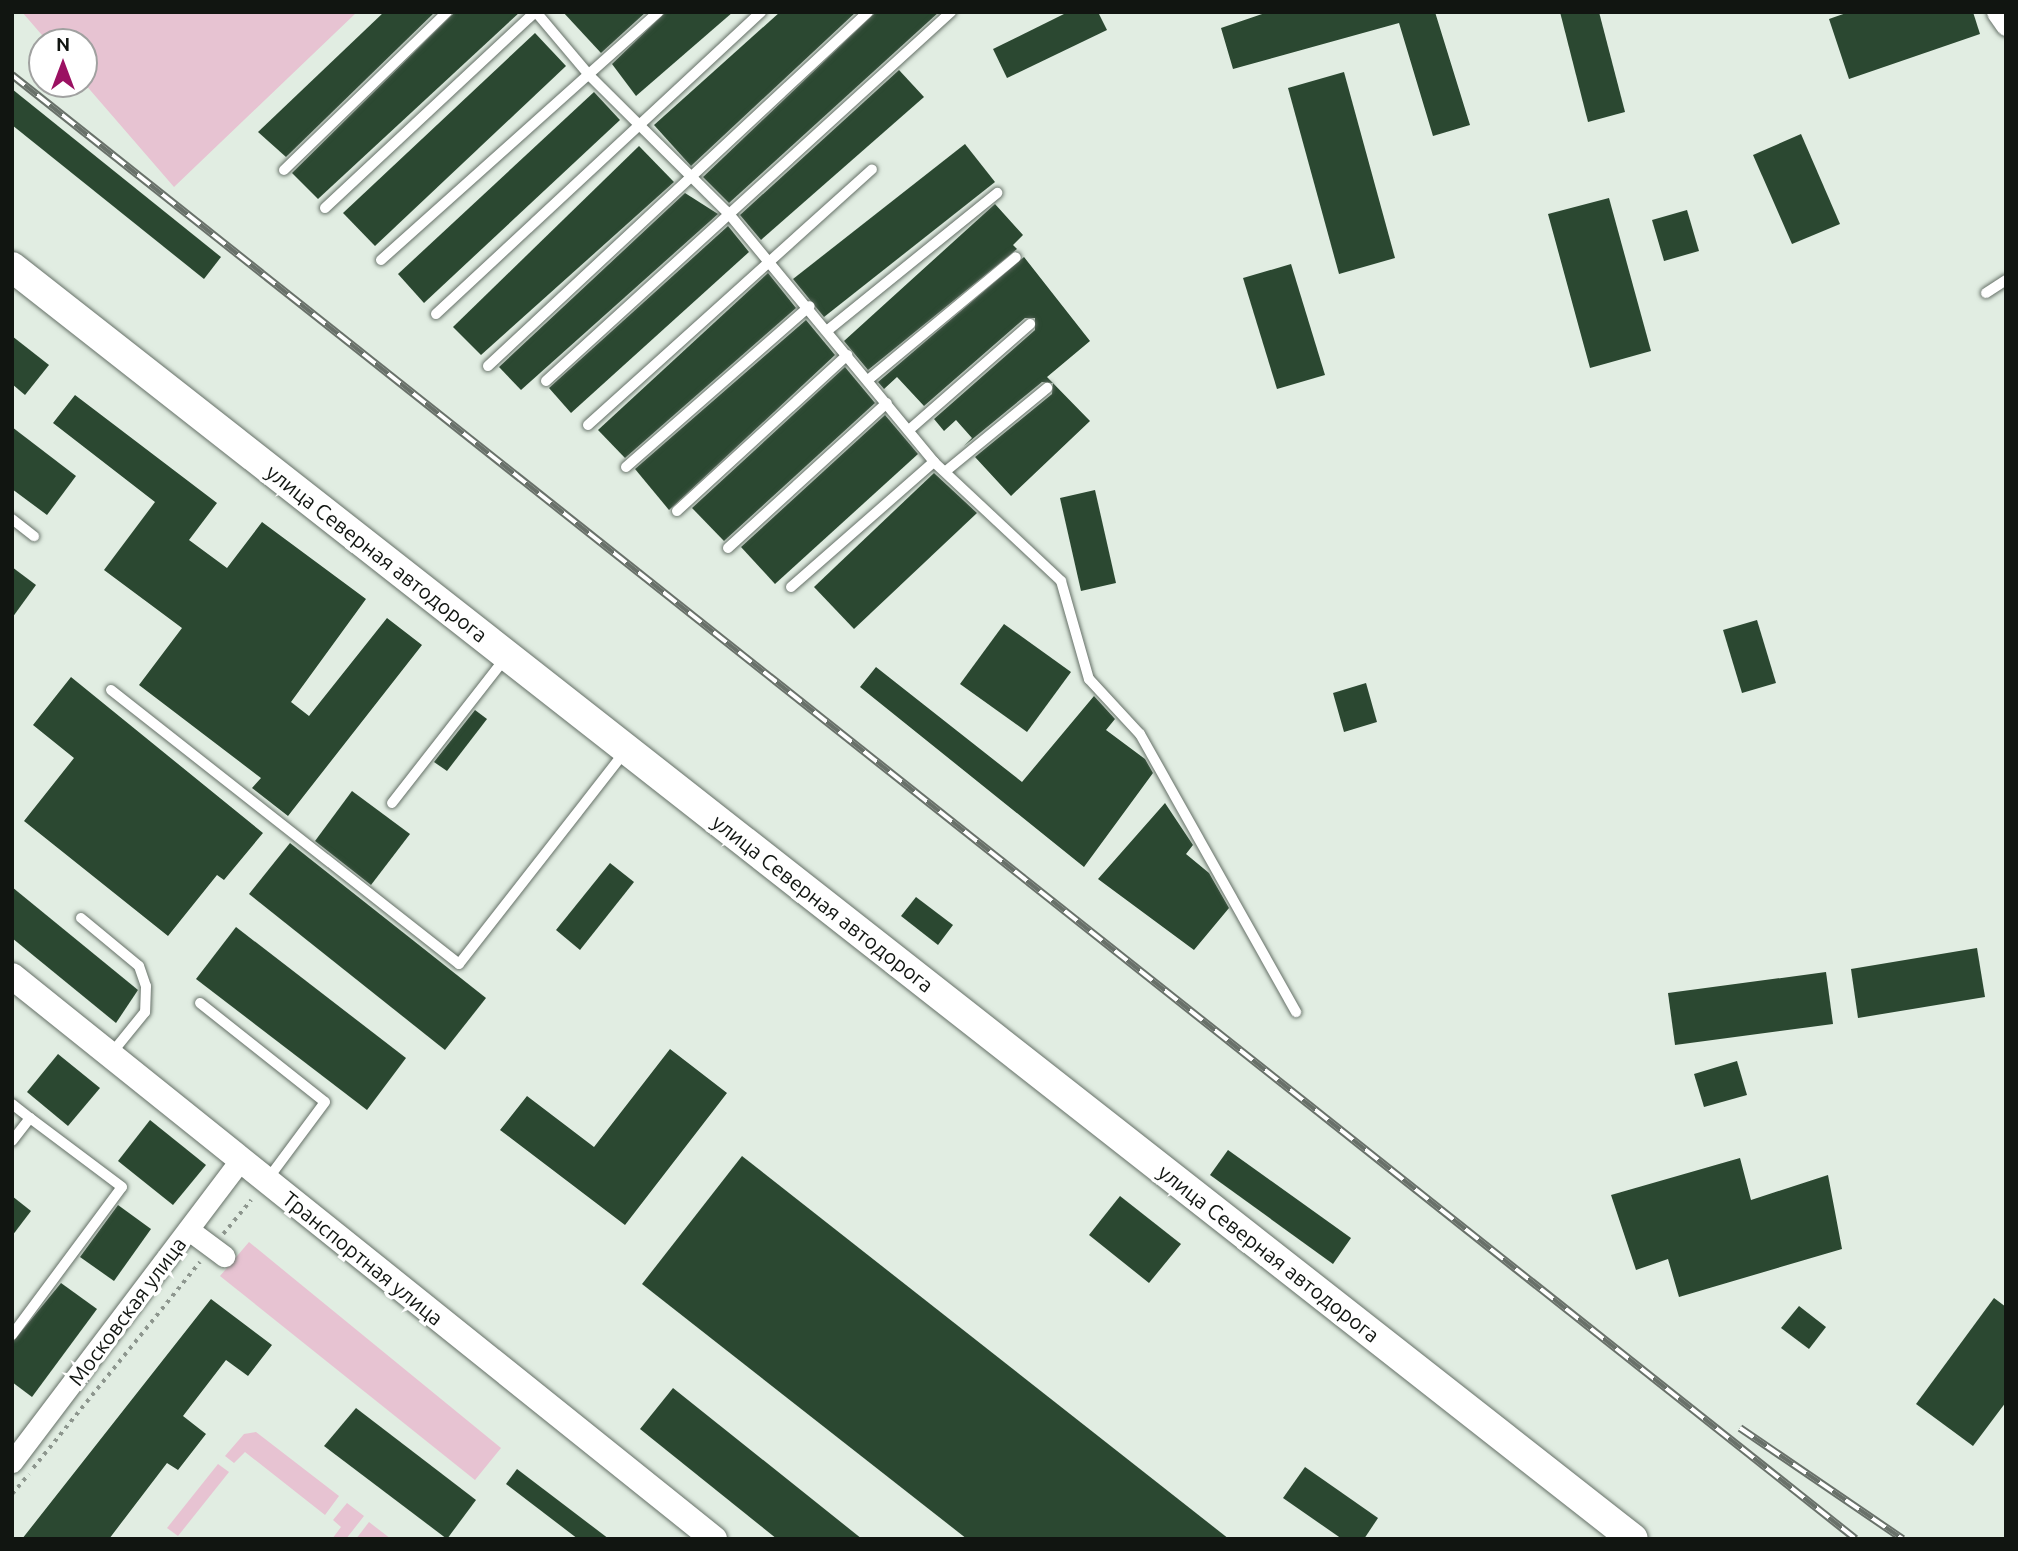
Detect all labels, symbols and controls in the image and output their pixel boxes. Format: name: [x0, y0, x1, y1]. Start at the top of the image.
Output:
north arrow: [28, 28, 98, 98]
text: N: [56, 33, 70, 55]
street label: улица Северная автодорога: [261, 459, 493, 647]
street label: улица Северная автодорога: [707, 809, 939, 997]
street label: улица Северная автодорога: [1153, 1159, 1385, 1347]
street label: Транспортная улица: [278, 1186, 448, 1330]
street label: Московская улица: [63, 1232, 191, 1390]

